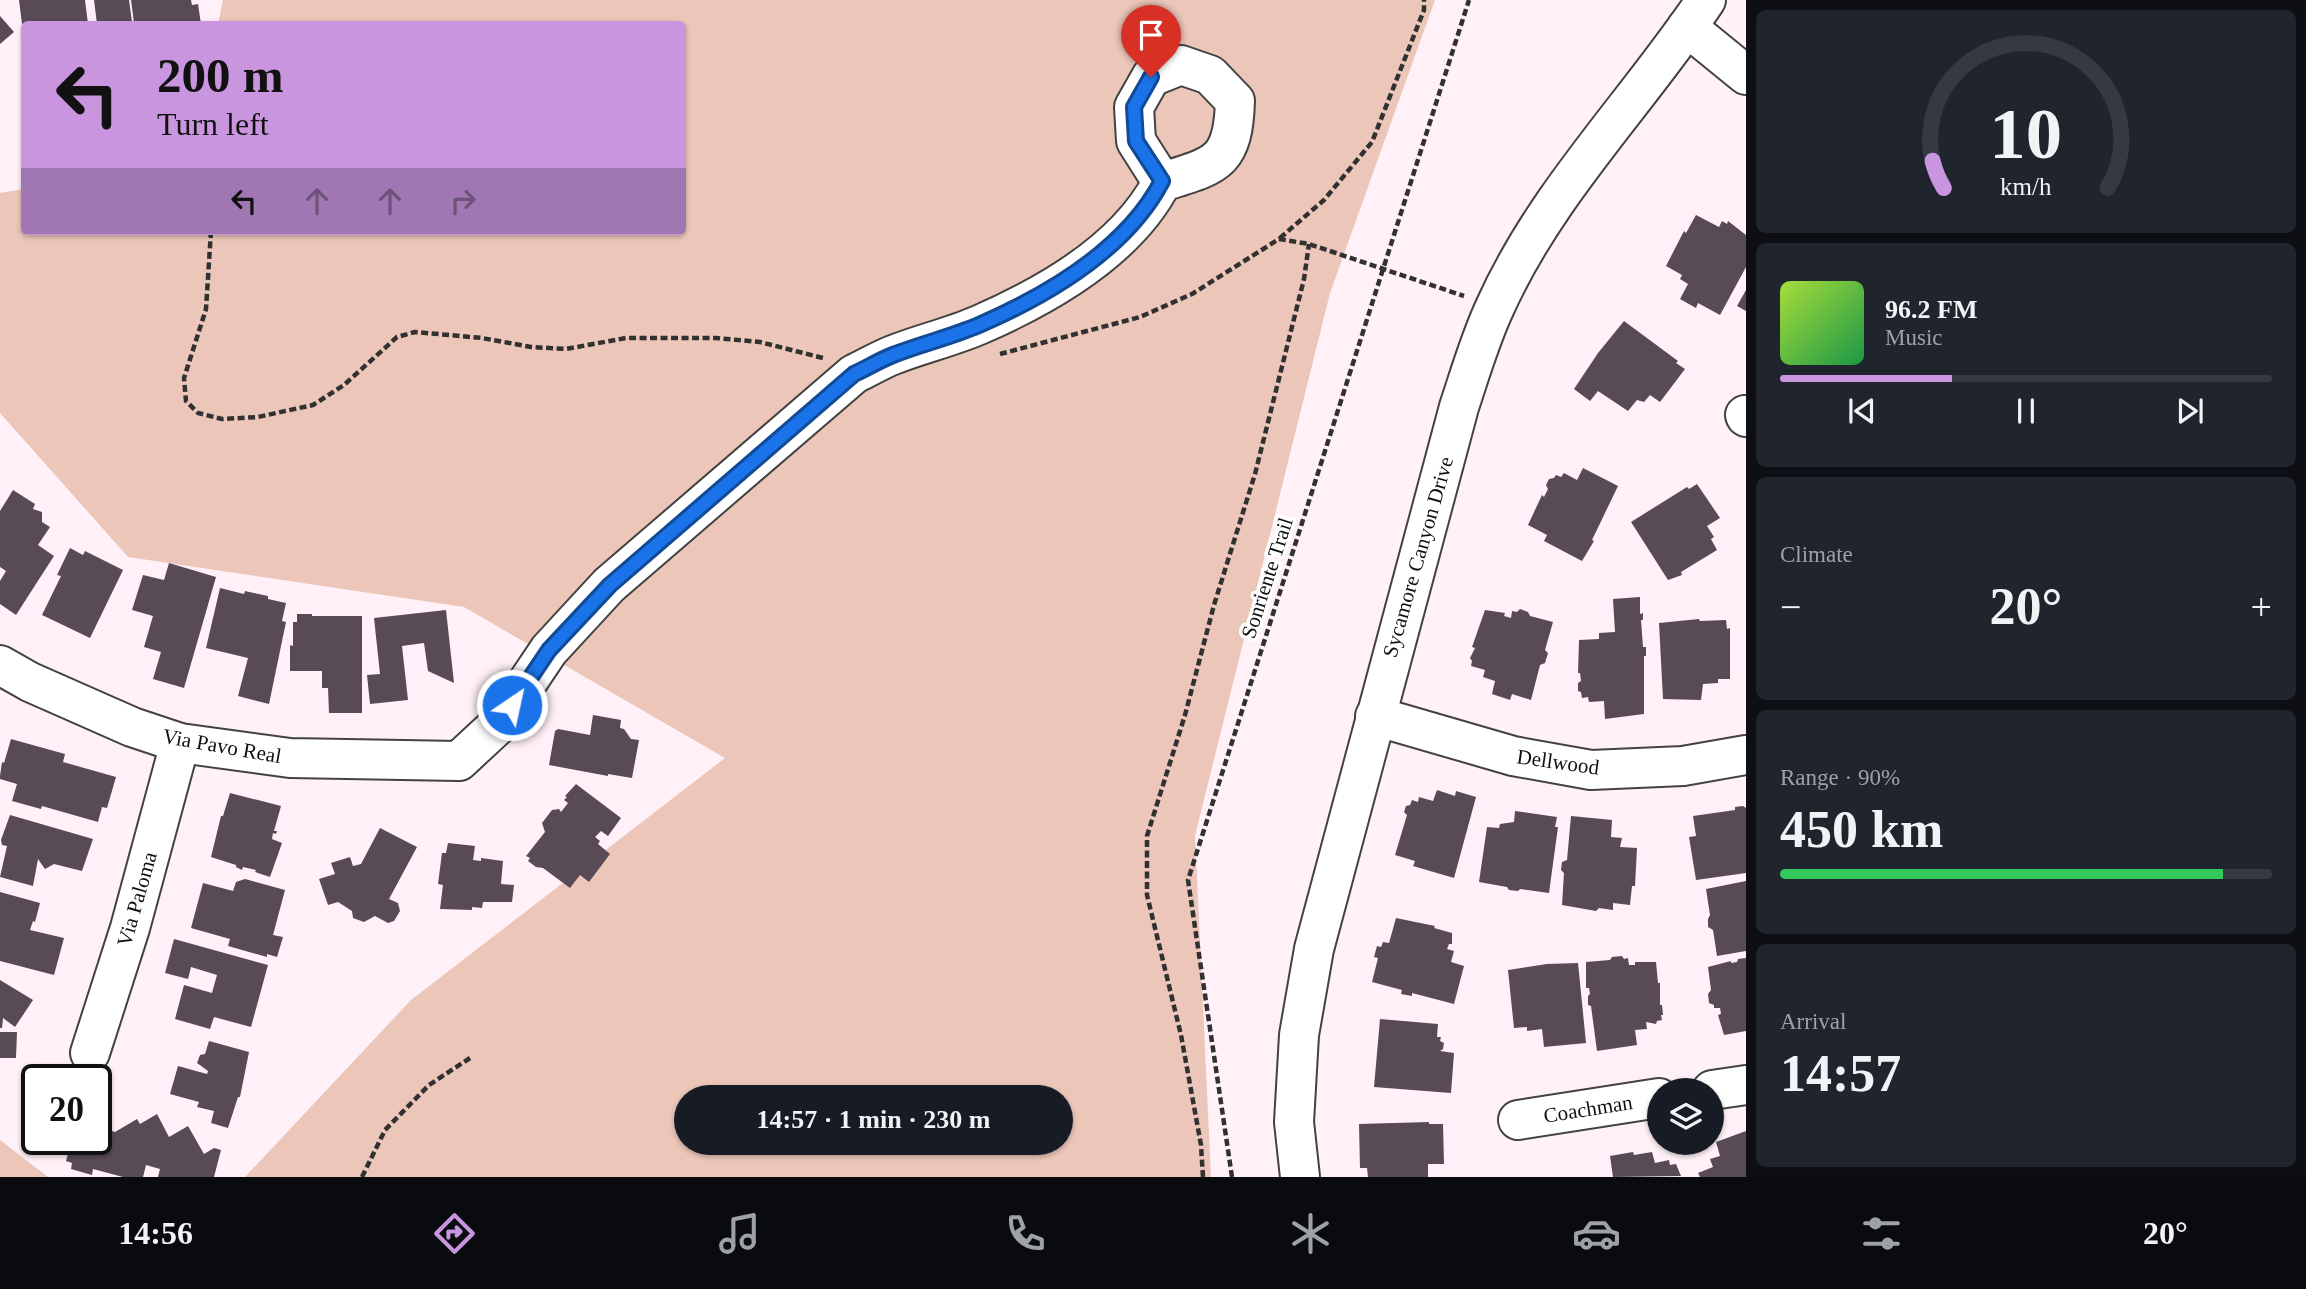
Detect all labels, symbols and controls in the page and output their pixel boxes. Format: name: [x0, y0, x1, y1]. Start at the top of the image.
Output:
pin: [1121, 5, 1181, 77]
icon: arrive: [1132, 16, 1170, 54]
text: 200 m: [157, 48, 284, 103]
icon: left: [42, 49, 133, 140]
text: 10: [1990, 93, 2062, 174]
text: Turn left: [157, 106, 269, 142]
text: km/h: [2000, 173, 2052, 200]
icon: left: [225, 182, 263, 220]
icon: ahead: [298, 182, 336, 220]
icon: ahead: [371, 182, 409, 220]
icon: right: [444, 182, 482, 220]
text: 96.2 FM: [1885, 295, 1977, 324]
text: Music: [1885, 325, 1943, 350]
icon: previous: [1843, 392, 1881, 430]
icon: pause: [2007, 392, 2045, 430]
icon: next: [2171, 392, 2209, 430]
street label: Sycamore Canyon Drive: [1378, 454, 1458, 660]
street label: Sonriente Trail: [1236, 514, 1298, 641]
text: Climate: [1780, 542, 1853, 567]
text: 20°: [1990, 578, 2062, 635]
text: −: [1780, 586, 1801, 628]
text: +: [2251, 586, 2272, 628]
position arrow: [475, 668, 549, 742]
street label: Via Pavo Real: [161, 724, 283, 768]
street label: Dellwood: [1515, 744, 1601, 780]
text: Range · 90%: [1780, 765, 1900, 790]
text: 450 km: [1780, 801, 1943, 858]
street label: Via Paloma: [112, 848, 162, 949]
text: Arrival: [1780, 1009, 1846, 1034]
text: 14:57: [1780, 1045, 1901, 1102]
speed limit sign: 20: [21, 1064, 112, 1155]
map controls: [1647, 1078, 1724, 1155]
button: layers: [1647, 1078, 1724, 1155]
street label: Coachman: [1542, 1090, 1635, 1128]
text: 14:57 · 1 min · 230 m: [757, 1105, 991, 1134]
icon: directions: [430, 1209, 479, 1258]
icon: music: [715, 1209, 764, 1258]
icon: phone: [1001, 1209, 1050, 1258]
icon: climate: [1286, 1209, 1335, 1258]
icon: car: [1572, 1209, 1621, 1258]
icon: filters: [1857, 1209, 1906, 1258]
text: 14:56: [118, 1215, 193, 1251]
text: 20°: [2143, 1215, 2188, 1251]

